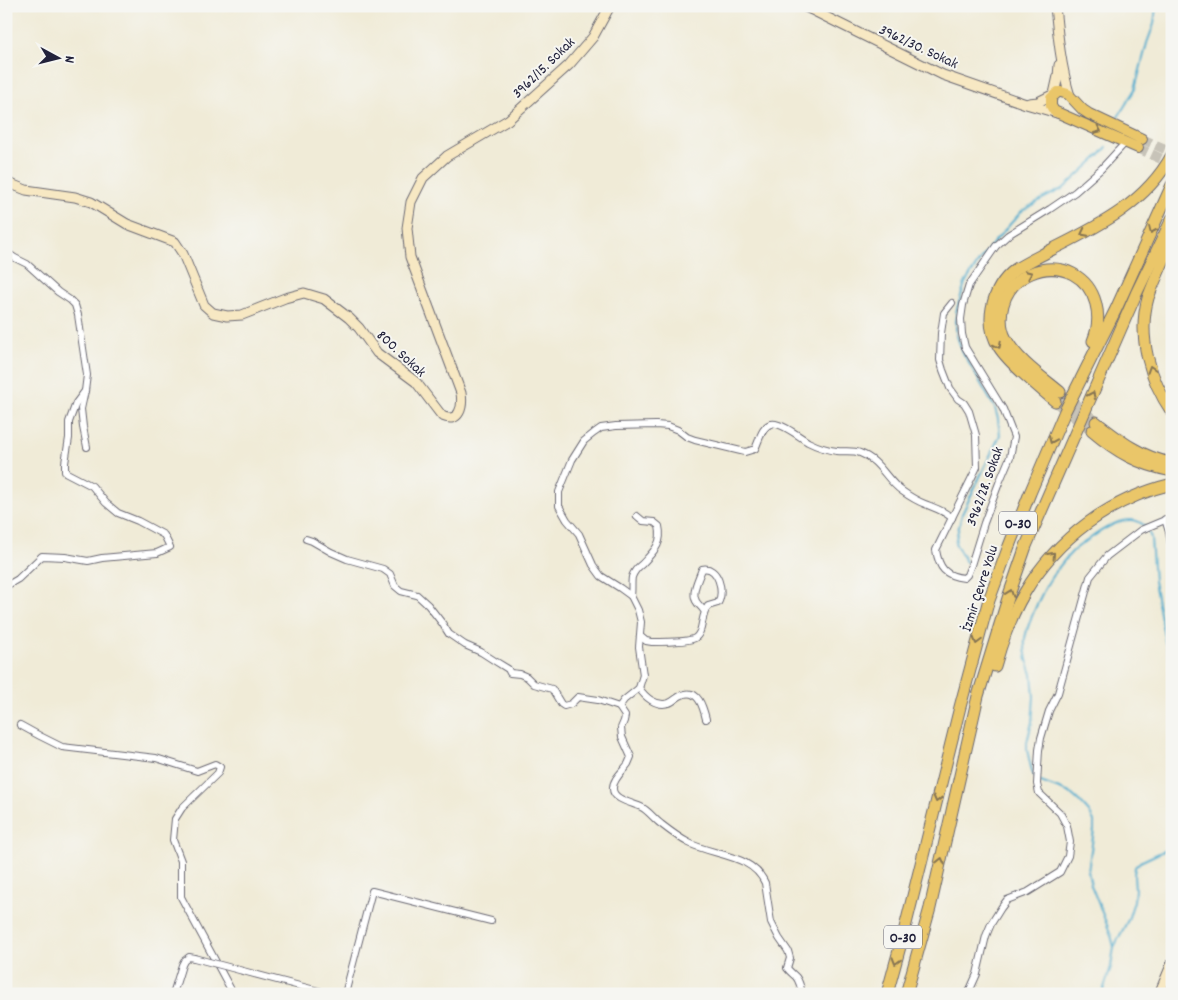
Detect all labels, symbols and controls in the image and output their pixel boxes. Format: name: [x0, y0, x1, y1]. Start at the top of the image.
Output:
street label: 3962/30. Sokak: [875, 20, 961, 76]
north arrow: [32, 32, 82, 82]
street label: 3962/15. Sokak: [508, 33, 581, 104]
text: N: [59, 55, 79, 64]
one-way arrow: [1093, 124, 1102, 135]
one-way arrow: [1147, 225, 1158, 234]
one-way arrow: [1081, 227, 1090, 237]
one-way arrow: [1024, 270, 1033, 281]
street label: 800. Sokak: [371, 326, 430, 383]
one-way arrow: [992, 340, 1002, 349]
one-way arrow: [1146, 365, 1156, 373]
one-way arrow: [1086, 391, 1097, 400]
one-way arrow: [1048, 435, 1059, 444]
street label: 3962/28. Sokak: [961, 444, 1010, 529]
road number: O-30: [999, 512, 1037, 534]
street label: İzmir Çevre Yolu: [957, 543, 1005, 635]
one-way arrow: [1047, 551, 1056, 560]
one-way arrow: [1004, 590, 1014, 598]
one-way arrow: [973, 637, 983, 645]
one-way arrow: [932, 794, 943, 803]
one-way arrow: [935, 856, 946, 865]
road number: O-30: [884, 926, 922, 949]
one-way arrow: [891, 957, 902, 966]

